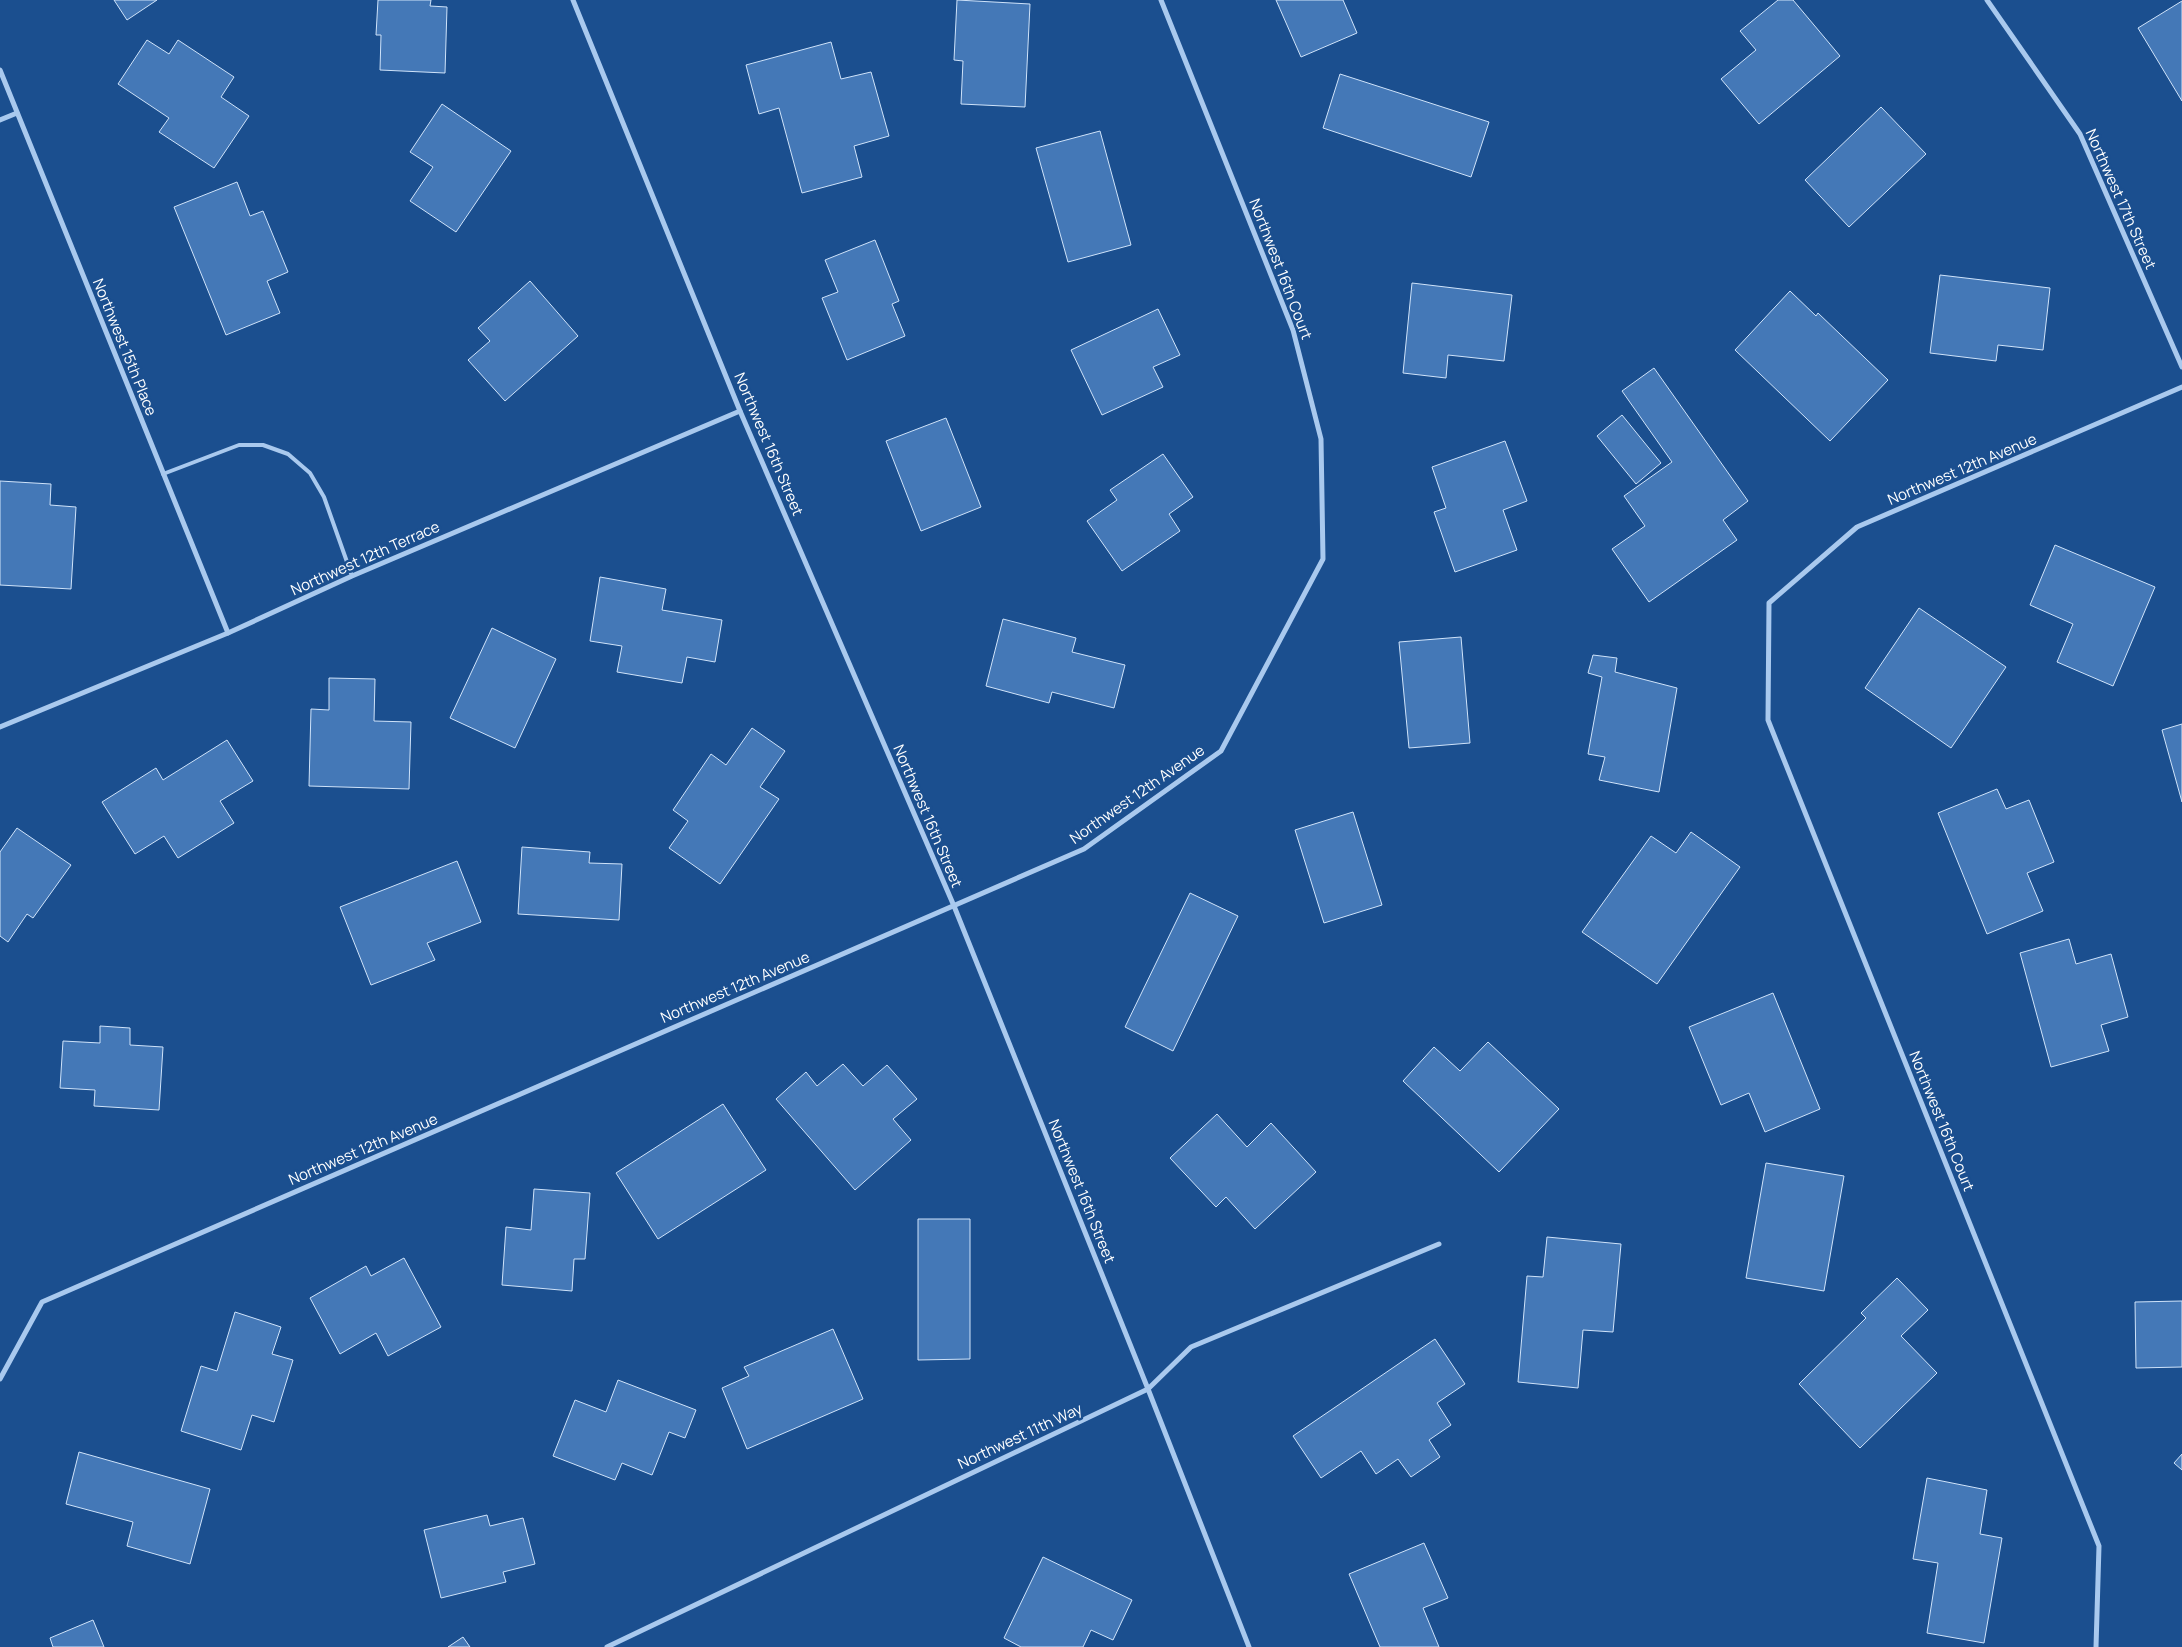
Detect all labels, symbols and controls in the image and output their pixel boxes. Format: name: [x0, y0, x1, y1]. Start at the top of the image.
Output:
street label: Northwest 17th Street: [2081, 125, 2161, 273]
street label: Northwest 16th Court: [1244, 196, 1318, 342]
street label: Northwest 15th Place: [88, 275, 162, 419]
street label: Northwest 16th Street: [729, 369, 809, 519]
street label: Northwest 12th Avenue: [1884, 428, 2040, 510]
street label: Northwest 12th Terrace: [287, 516, 443, 600]
street label: Northwest 12th Avenue: [1065, 739, 1209, 848]
street label: Northwest 16th Street: [888, 741, 968, 891]
street label: Northwest 12th Avenue: [657, 946, 813, 1028]
street label: Northwest 16th Court: [1904, 1048, 1980, 1194]
street label: Northwest 12th Avenue: [285, 1108, 441, 1190]
street label: Northwest 16th Street: [1044, 1116, 1120, 1266]
street label: Northwest 11th Way: [954, 1398, 1086, 1474]

